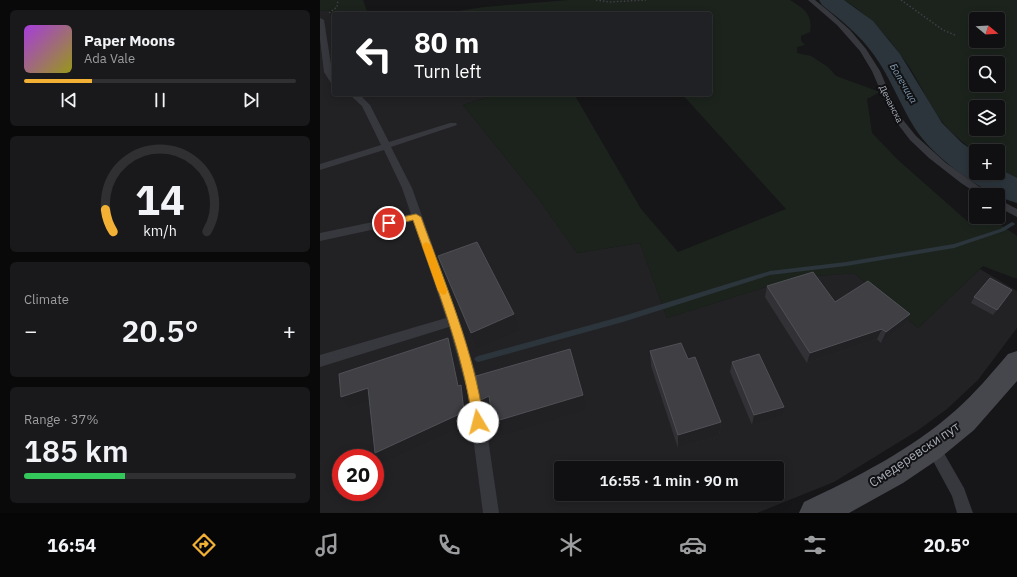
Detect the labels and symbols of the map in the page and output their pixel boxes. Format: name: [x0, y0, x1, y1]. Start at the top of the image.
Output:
north arrow: [969, 12, 1005, 48]
water label: Болечица: [887, 61, 920, 106]
street label: Дечанска: [877, 83, 906, 125]
pin: [372, 206, 406, 240]
position arrow: [457, 401, 499, 443]
street label: Смедеревски пут: [866, 418, 963, 491]
speed limit sign: 20: [332, 449, 384, 501]

